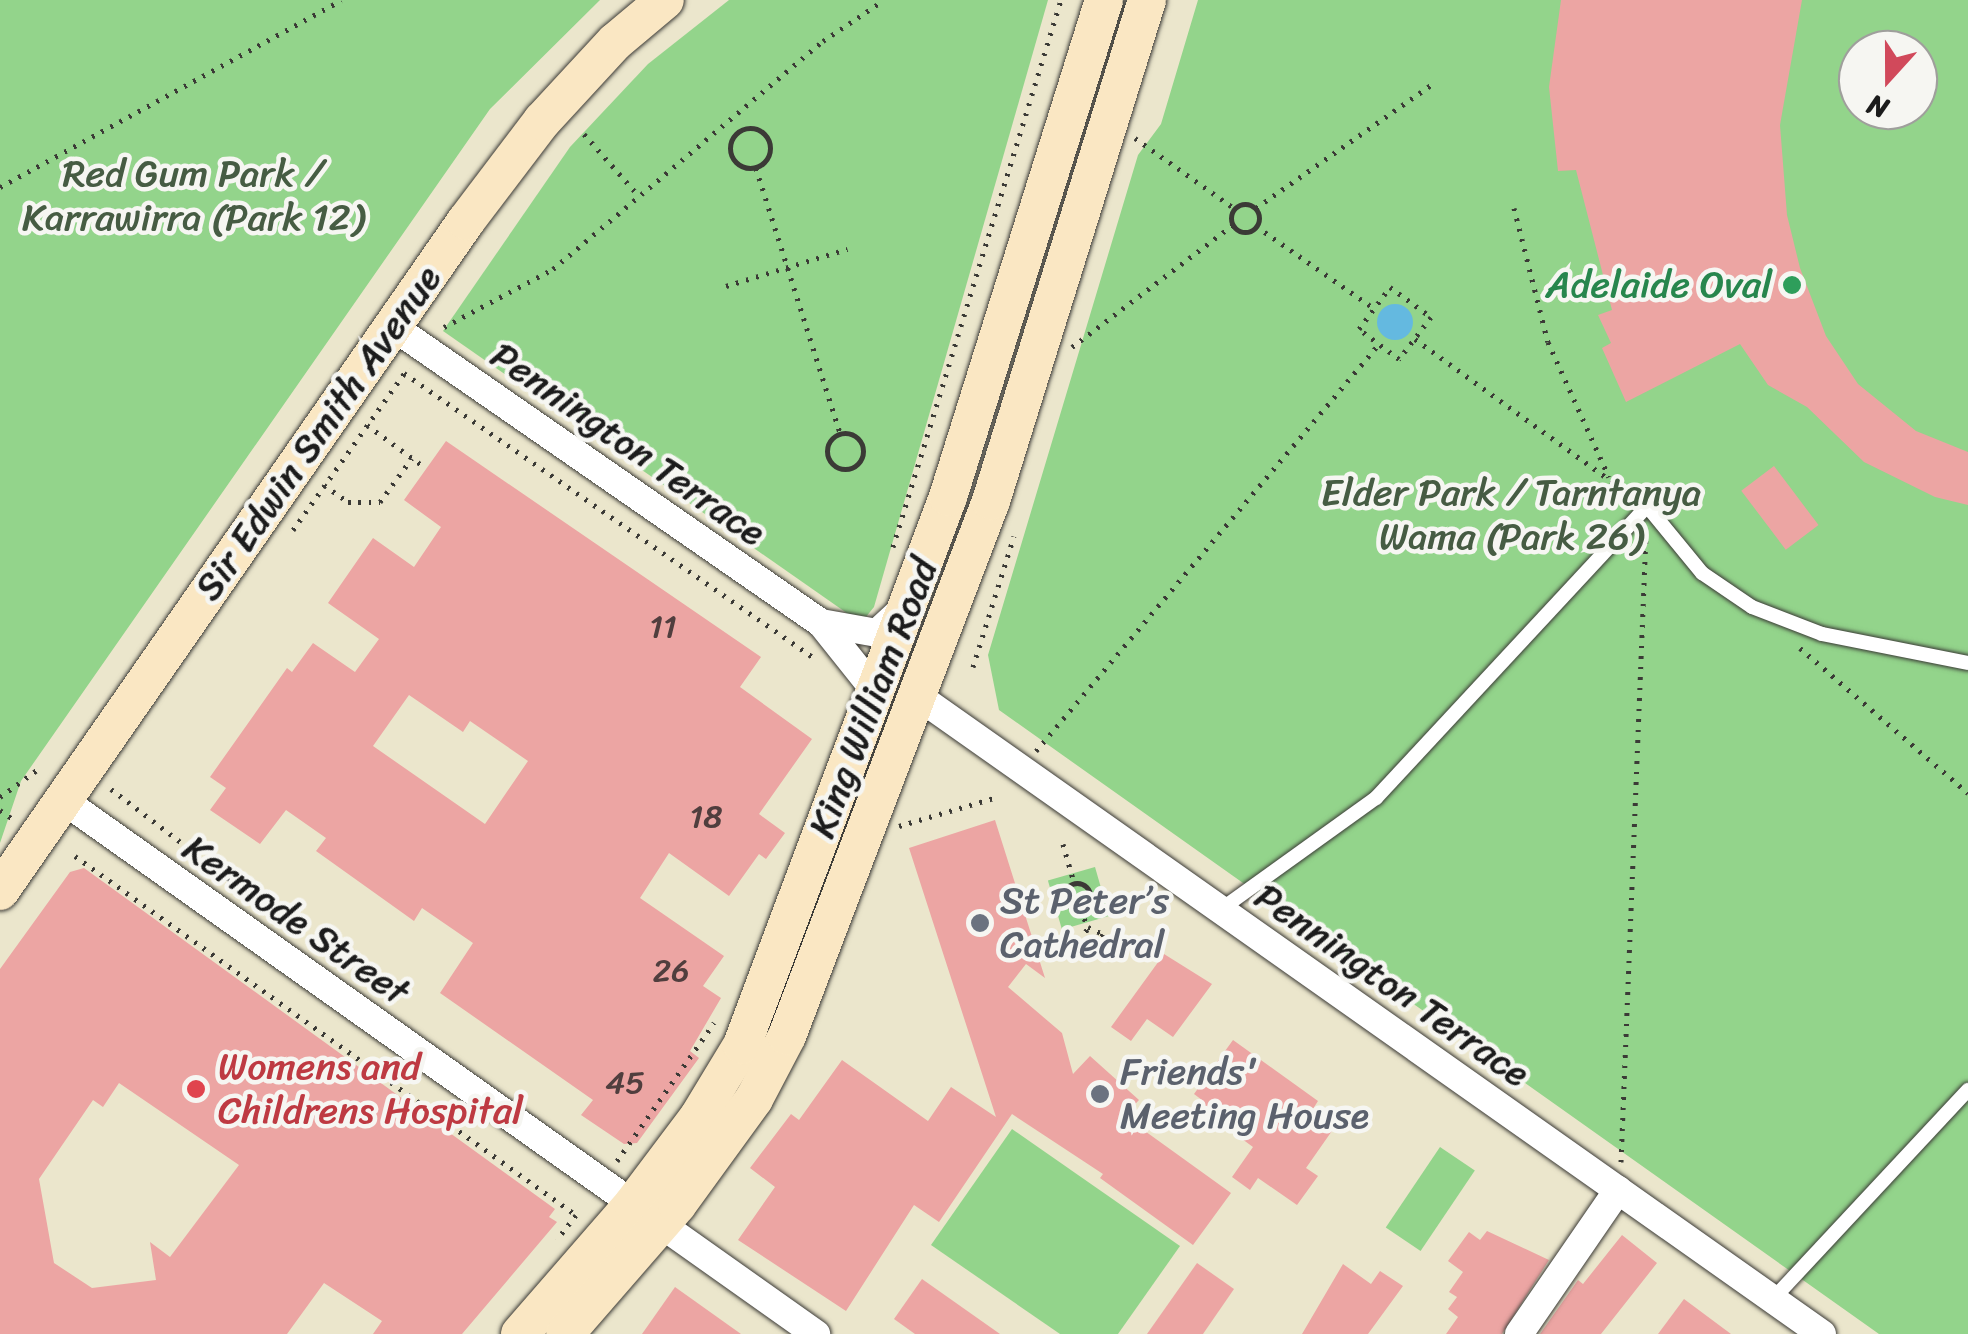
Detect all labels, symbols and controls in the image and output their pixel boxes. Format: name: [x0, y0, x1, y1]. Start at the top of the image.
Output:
north arrow: [1838, 30, 1938, 130]
text: N: [1860, 80, 1896, 133]
park label: Red Gum Park / Karrawirra (Park 12): [22, 151, 364, 240]
street label: Sir Edwin Smith Avenue: [185, 256, 451, 610]
place label: Adelaide Oval: [1545, 262, 1772, 308]
marker: Adelaide Oval: [1781, 274, 1803, 296]
street label: Pennington Terrace: [482, 332, 774, 556]
park label: Elder Park / Tarntanya Wama (Park 26): [1321, 470, 1701, 560]
street label: King William Road: [799, 552, 947, 844]
house number: 11: [649, 608, 677, 646]
house number: 18: [689, 798, 723, 836]
street label: Kermode Street: [174, 825, 418, 1015]
street label: Pennington Terrace: [1246, 873, 1538, 1097]
place label: St Peter’s Cathedral: [1000, 878, 1168, 968]
marker: St Peter’s Cathedral: [969, 912, 991, 934]
house number: 26: [653, 952, 689, 990]
place label: Womens and Childrens Hospital: [218, 1044, 523, 1134]
place label: Friends' Meeting House: [1120, 1049, 1369, 1138]
house number: 45: [605, 1064, 645, 1102]
marker: Womens and Childrens Hospital: [183, 1076, 209, 1102]
marker: Friends' Meeting House: [1089, 1083, 1111, 1105]

